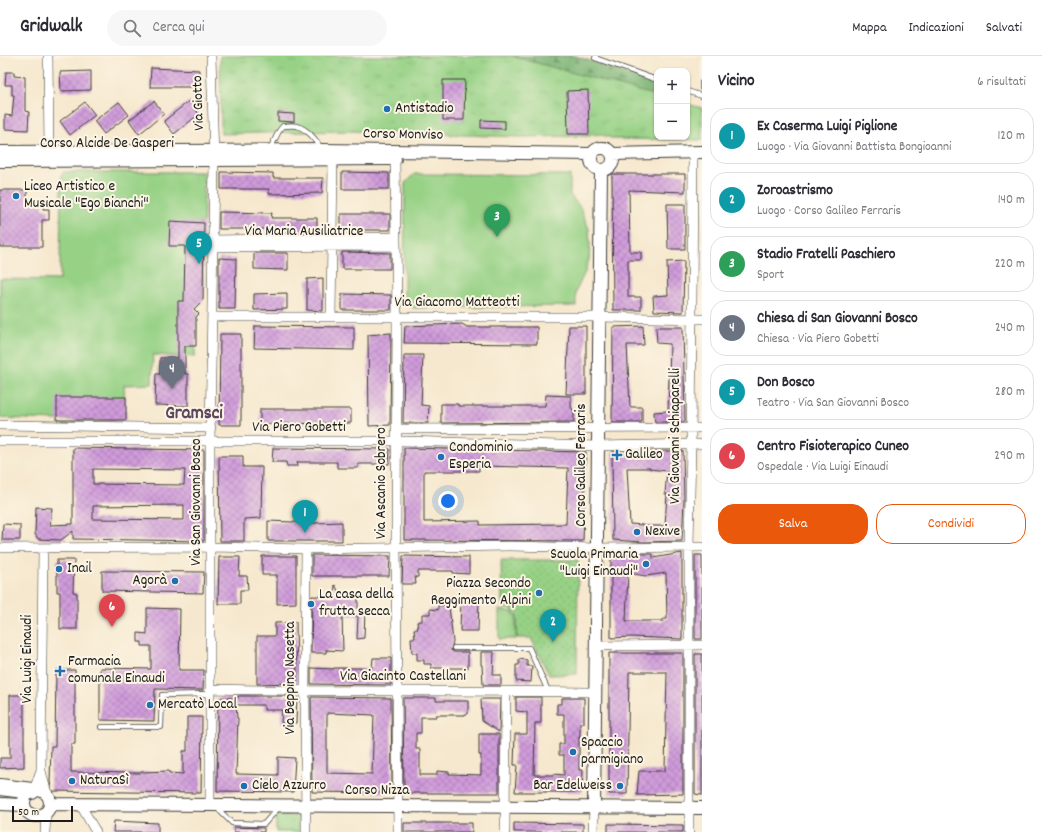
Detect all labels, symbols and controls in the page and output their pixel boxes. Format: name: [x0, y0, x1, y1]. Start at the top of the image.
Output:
search box: [107, 10, 387, 46]
text: Gridwalk: [20, 14, 83, 41]
icon: search: [121, 17, 143, 39]
text: Cerca qui: [153, 17, 204, 39]
text: Mappa: [852, 18, 887, 38]
text: Indicazioni: [909, 18, 964, 38]
text: Salvati: [986, 18, 1022, 38]
map controls: [654, 68, 690, 140]
button: +: [654, 68, 690, 104]
text: Vicino: [718, 70, 755, 94]
text: 6 risultati: [977, 73, 1026, 92]
street label: Via Giotto: [187, 75, 211, 131]
place label: Antistadio: [395, 98, 454, 120]
marker: Antistadio: [382, 104, 392, 114]
button: −: [654, 104, 690, 140]
text: Ex Caserma Luigi Piglione: [757, 116, 897, 138]
street label: Corso Monviso: [363, 123, 444, 147]
text: 1: [731, 127, 733, 146]
text: 120 m: [997, 127, 1025, 146]
street label: Corso Alcide De Gasperi: [40, 133, 174, 155]
text: Luogo · Via Giovanni Battista Bongioanni: [757, 138, 951, 157]
place label: Liceo Artistico e Musicale "Ego Bianchi": [24, 176, 149, 215]
text: Zoroastrismo: [757, 180, 833, 202]
marker: Liceo Artistico e Musicale "Ego Bianchi": [11, 191, 21, 201]
text: 2: [729, 191, 735, 210]
text: 140 m: [998, 191, 1025, 210]
text: Luogo · Corso Galileo Ferraris: [757, 202, 901, 221]
pin: 3: [484, 204, 510, 237]
street label: Via Maria Ausiliatrice: [245, 221, 364, 243]
pin: 5: [186, 231, 212, 264]
text: Stadio Fratelli Paschiero: [757, 244, 895, 266]
text: 3: [729, 255, 735, 274]
text: 220 m: [995, 255, 1025, 274]
text: Sport: [757, 266, 784, 285]
street label: Via Giacomo Matteotti: [395, 292, 520, 314]
text: Chiesa di San Giovanni Bosco: [757, 308, 918, 330]
text: 4: [729, 319, 735, 338]
text: 240 m: [995, 319, 1025, 338]
text: Chiesa · Via Piero Gobetti: [757, 330, 879, 349]
pin: 4: [159, 356, 185, 389]
street label: Via Giovanni Schiaparelli: [665, 368, 687, 504]
text: Don Bosco: [757, 372, 815, 394]
text: 5: [729, 383, 735, 402]
text: 280 m: [995, 383, 1025, 402]
text: Teatro · Via San Giovanni Bosco: [757, 394, 909, 413]
district label: Gramsci: [165, 401, 223, 428]
street label: Corso Galileo Ferraris: [571, 403, 593, 527]
street label: Via Piero Gobetti: [252, 417, 346, 439]
street label: Via Ascanio Sobrero: [371, 427, 393, 539]
text: Centro Fisioterapico Cuneo: [757, 436, 909, 458]
place label: Condominio Esperia: [449, 437, 513, 476]
street label: Via San Giovanni Bosco: [186, 438, 208, 566]
place label: Galileo: [625, 444, 663, 466]
text: 6: [729, 447, 735, 466]
text: 290 m: [994, 447, 1025, 466]
marker: Galileo: [612, 450, 622, 460]
marker: Condominio Esperia: [436, 452, 446, 462]
text: Ospedale · Via Luigi Einaudi: [757, 458, 888, 477]
your location: [438, 491, 458, 511]
pin: 1: [292, 500, 318, 533]
button: Salva: [718, 504, 868, 544]
button: Condividi: [876, 504, 1026, 544]
place label: Nexive: [645, 521, 681, 543]
marker: Nexive: [632, 527, 642, 537]
place label: Scuola Primaria "Luigi Einaudi": [550, 544, 639, 583]
place label: Inail: [67, 558, 92, 580]
marker: Scuola Primaria "Luigi Einaudi": [641, 559, 651, 569]
marker: Inail: [54, 564, 64, 574]
place label: Agorà: [133, 570, 168, 592]
place label: Piazza Secondo Reggimento Alpini: [431, 573, 531, 612]
marker: Agorà: [170, 576, 180, 586]
place label: La casa della frutta secca: [319, 584, 394, 623]
marker: Piazza Secondo Reggimento Alpini: [534, 588, 544, 598]
pin: 6: [99, 594, 125, 627]
marker: La casa della frutta secca: [306, 599, 316, 609]
pin: 2: [540, 609, 566, 642]
street label: Via Luigi Einaudi: [17, 615, 39, 703]
street label: Via Beppino Nasetta: [280, 620, 302, 735]
place label: Farmacia comunale Einaudi: [68, 651, 165, 690]
marker: Farmacia comunale Einaudi: [55, 666, 65, 676]
street label: Via Giacinto Castellani: [340, 666, 466, 688]
place label: Mercatò Local: [158, 694, 238, 716]
marker: Mercatò Local: [145, 700, 155, 710]
place label: Spaccio parmigiano: [581, 732, 644, 771]
marker: Spaccio parmigiano: [568, 747, 578, 757]
place label: NaturaSì: [80, 770, 129, 792]
place label: Cielo Azzurro: [252, 775, 327, 797]
place label: Bar Edelweiss: [533, 775, 612, 797]
marker: NaturaSì: [67, 776, 77, 786]
street label: Corso Nizza: [345, 780, 410, 802]
marker: Cielo Azzurro: [239, 781, 249, 791]
marker: Bar Edelweiss: [615, 781, 625, 791]
scale bar: [12, 804, 73, 823]
text: 50 m: [18, 805, 39, 821]

